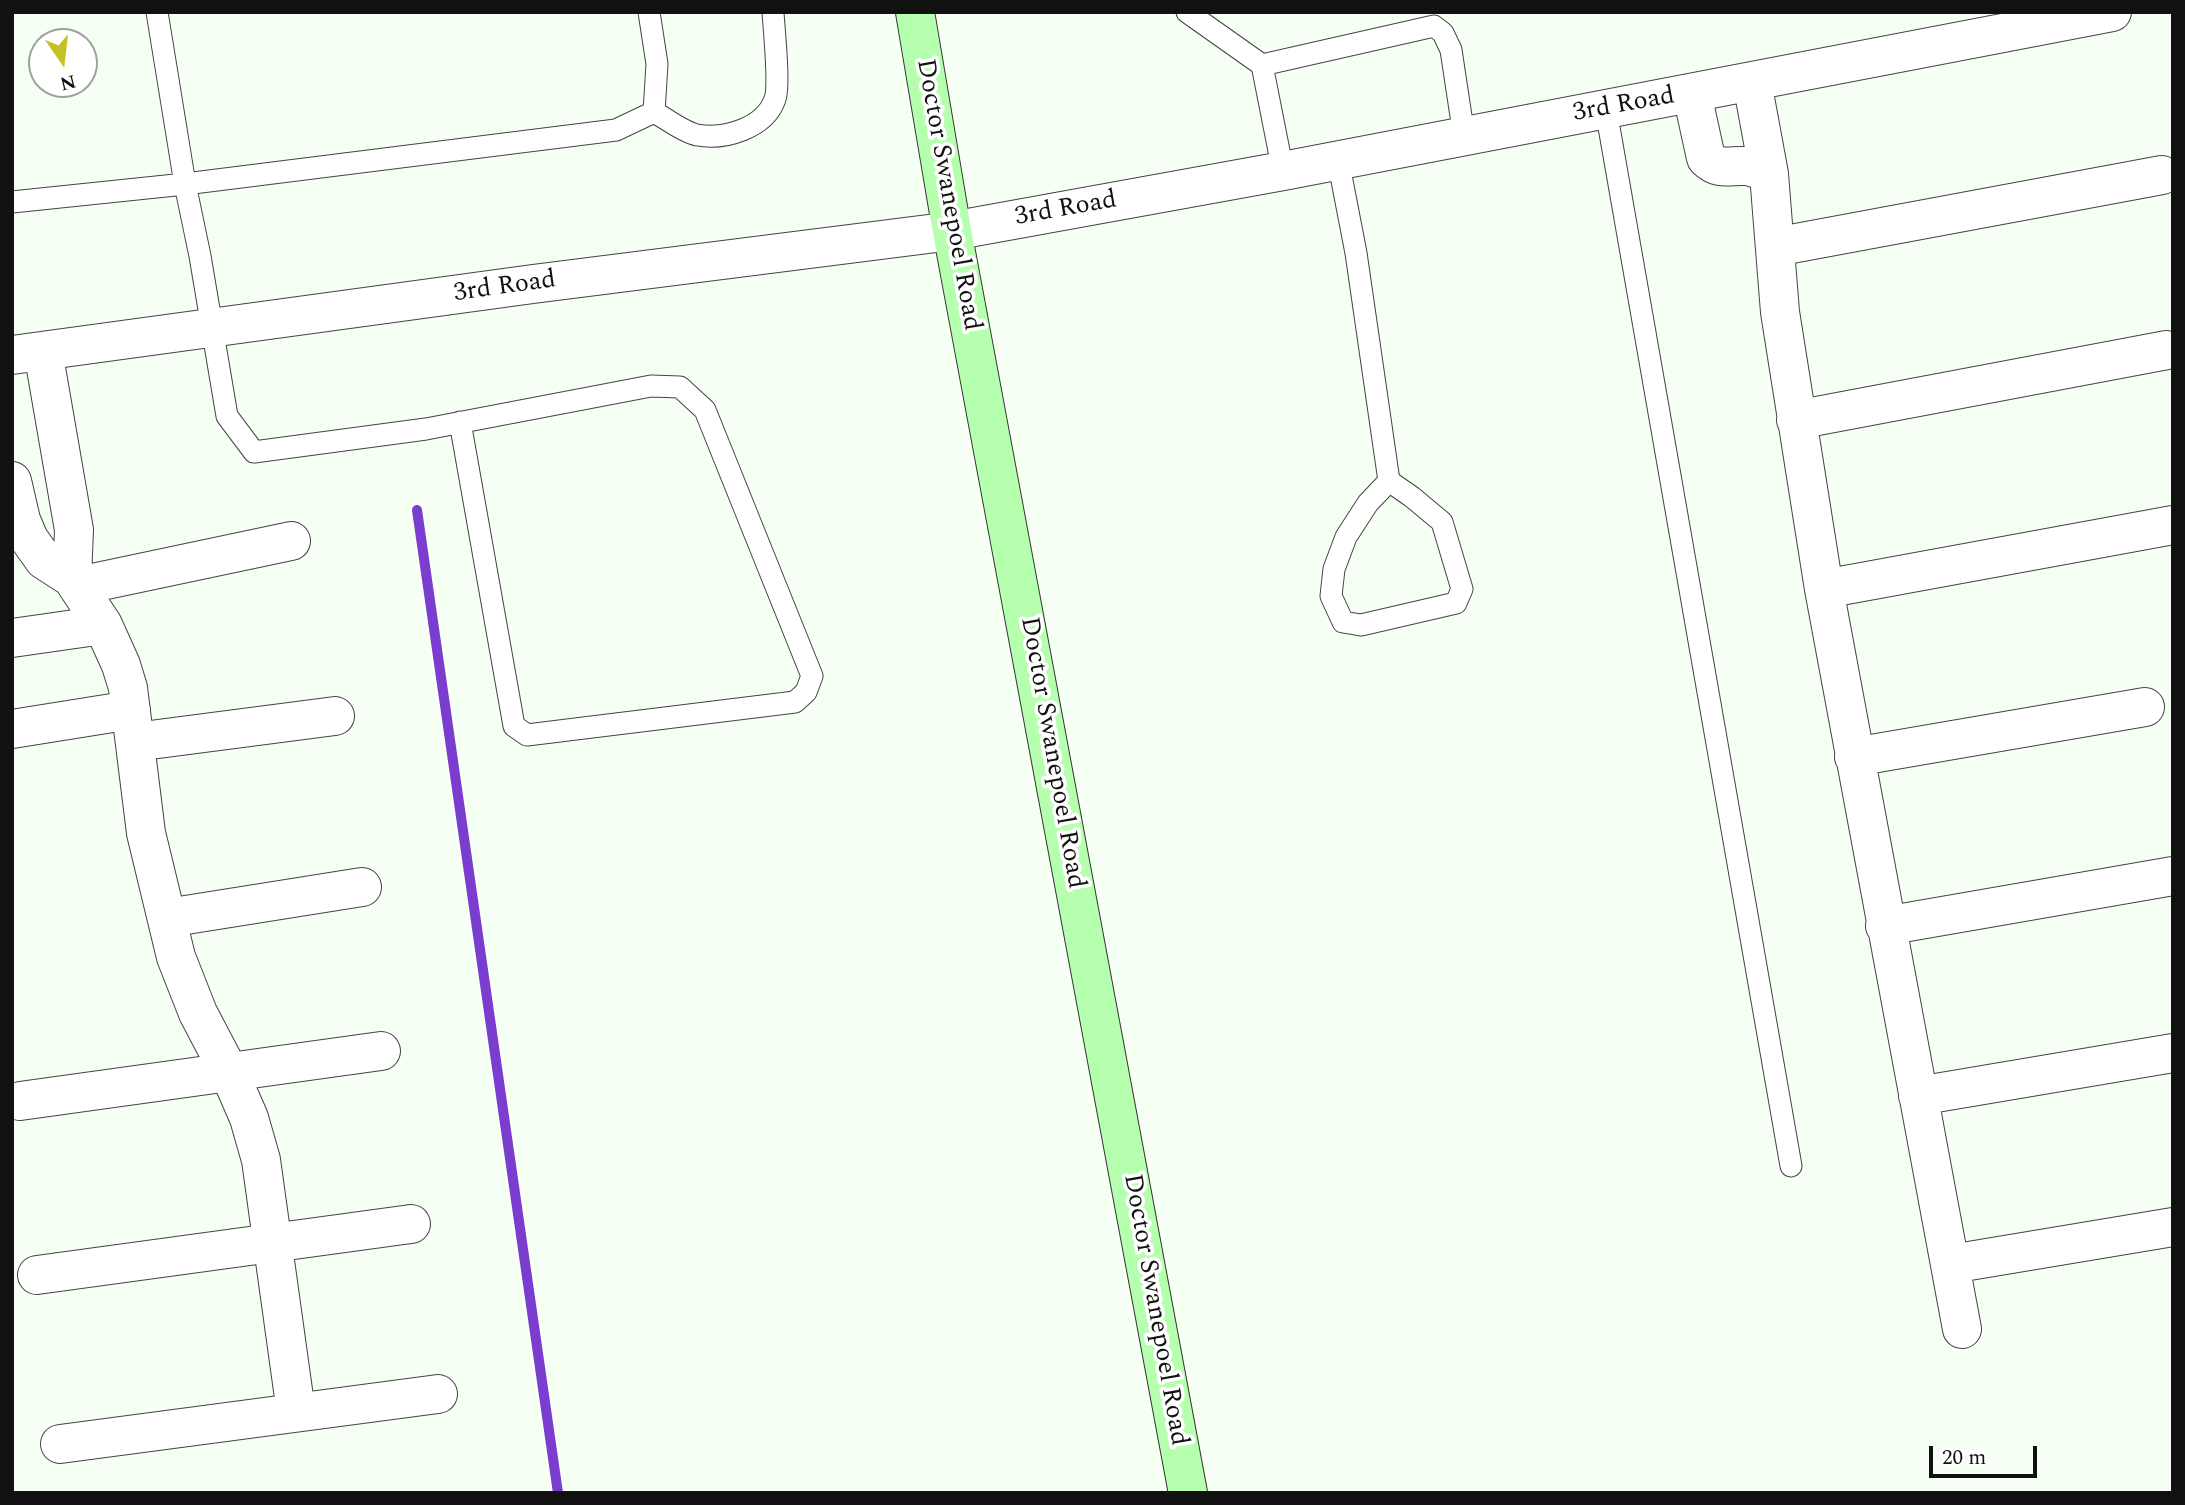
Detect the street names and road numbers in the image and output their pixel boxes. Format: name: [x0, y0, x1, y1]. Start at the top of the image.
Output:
street label: Doctor Swanepoel Road: [908, 57, 986, 333]
street label: 3rd Road: [1571, 82, 1677, 130]
street label: 3rd Road: [1013, 186, 1119, 234]
street label: 3rd Road: [452, 265, 558, 311]
street label: Doctor Swanepoel Road: [1012, 615, 1090, 891]
street label: Doctor Swanepoel Road: [1115, 1172, 1193, 1448]

